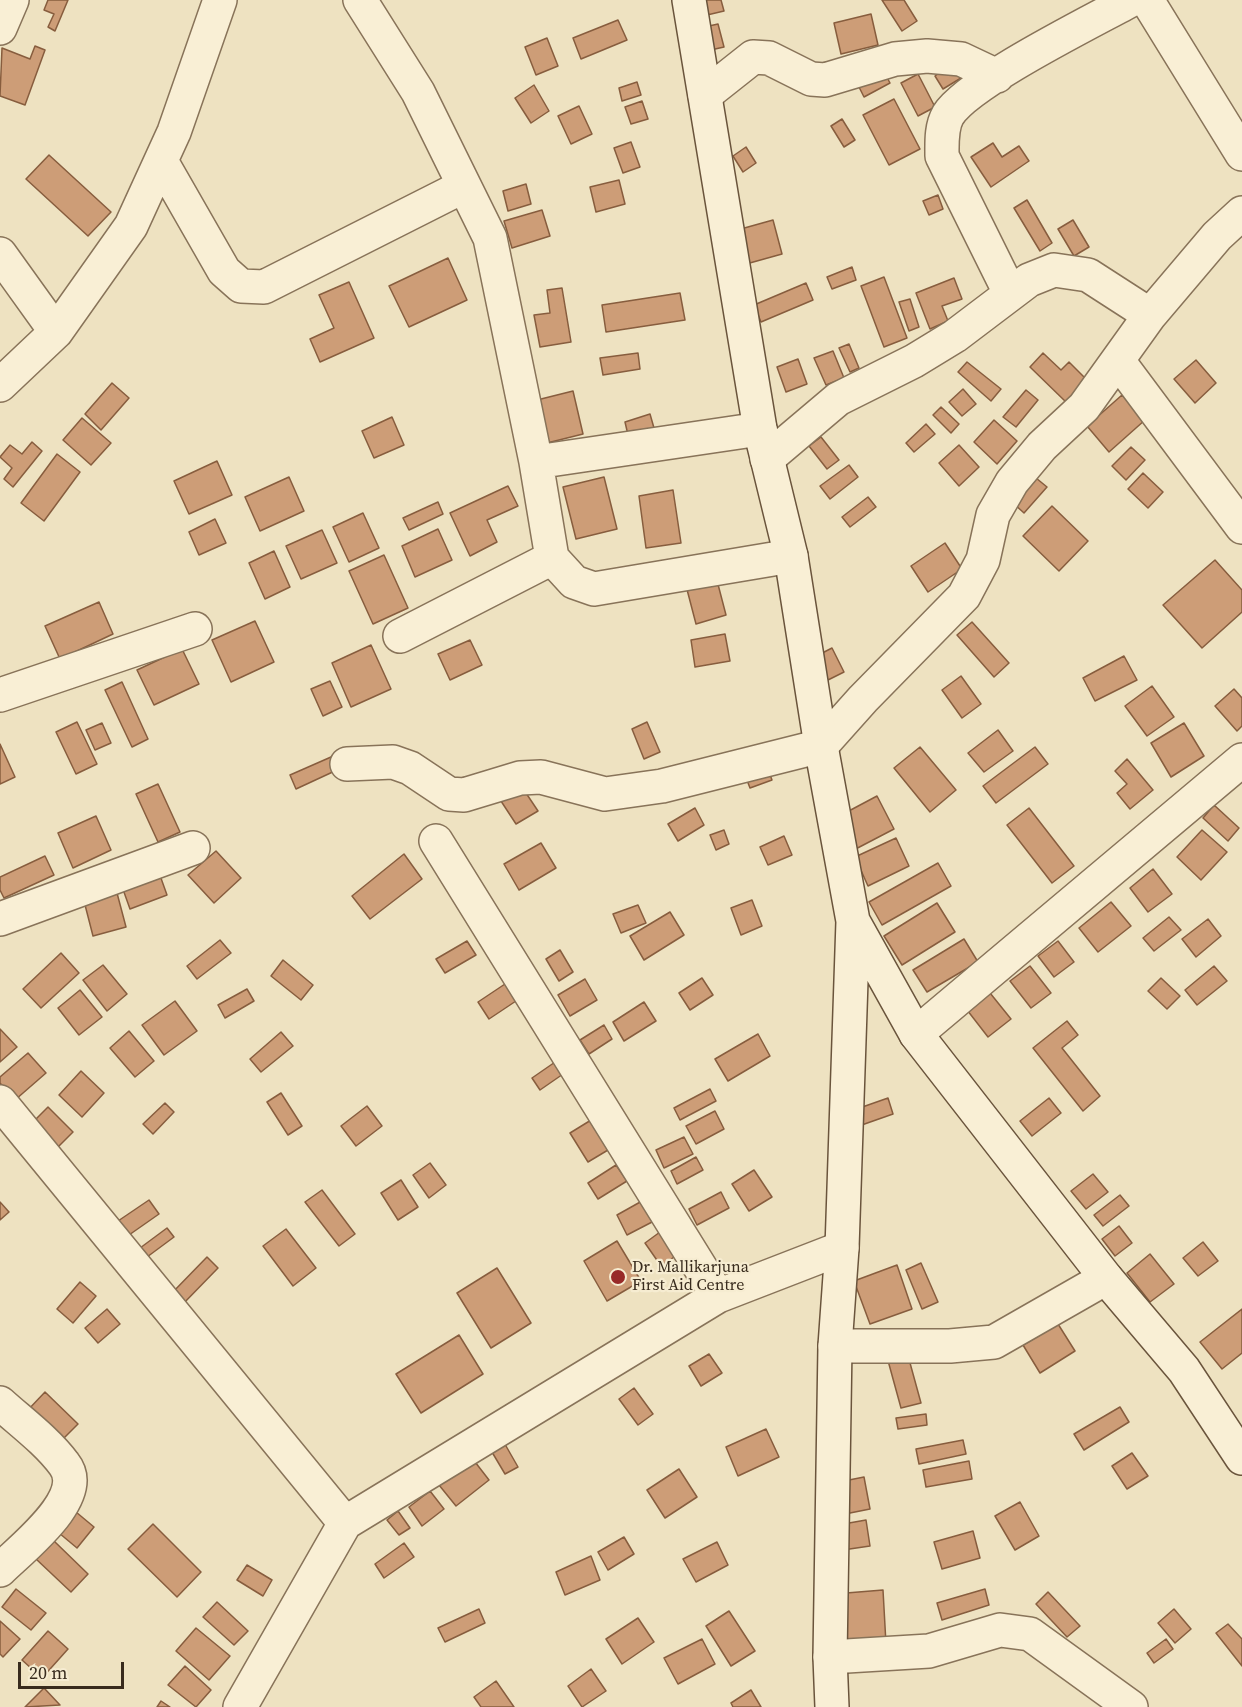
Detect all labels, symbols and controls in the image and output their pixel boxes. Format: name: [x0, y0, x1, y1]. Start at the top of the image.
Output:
place label: Dr. Mallikarjuna First Aid Centre: [632, 1258, 749, 1296]
marker: Dr. Mallikarjuna First Aid Centre: [609, 1268, 627, 1286]
scale bar: [21, 1650, 128, 1688]
text: 20 m: [29, 1660, 67, 1685]

